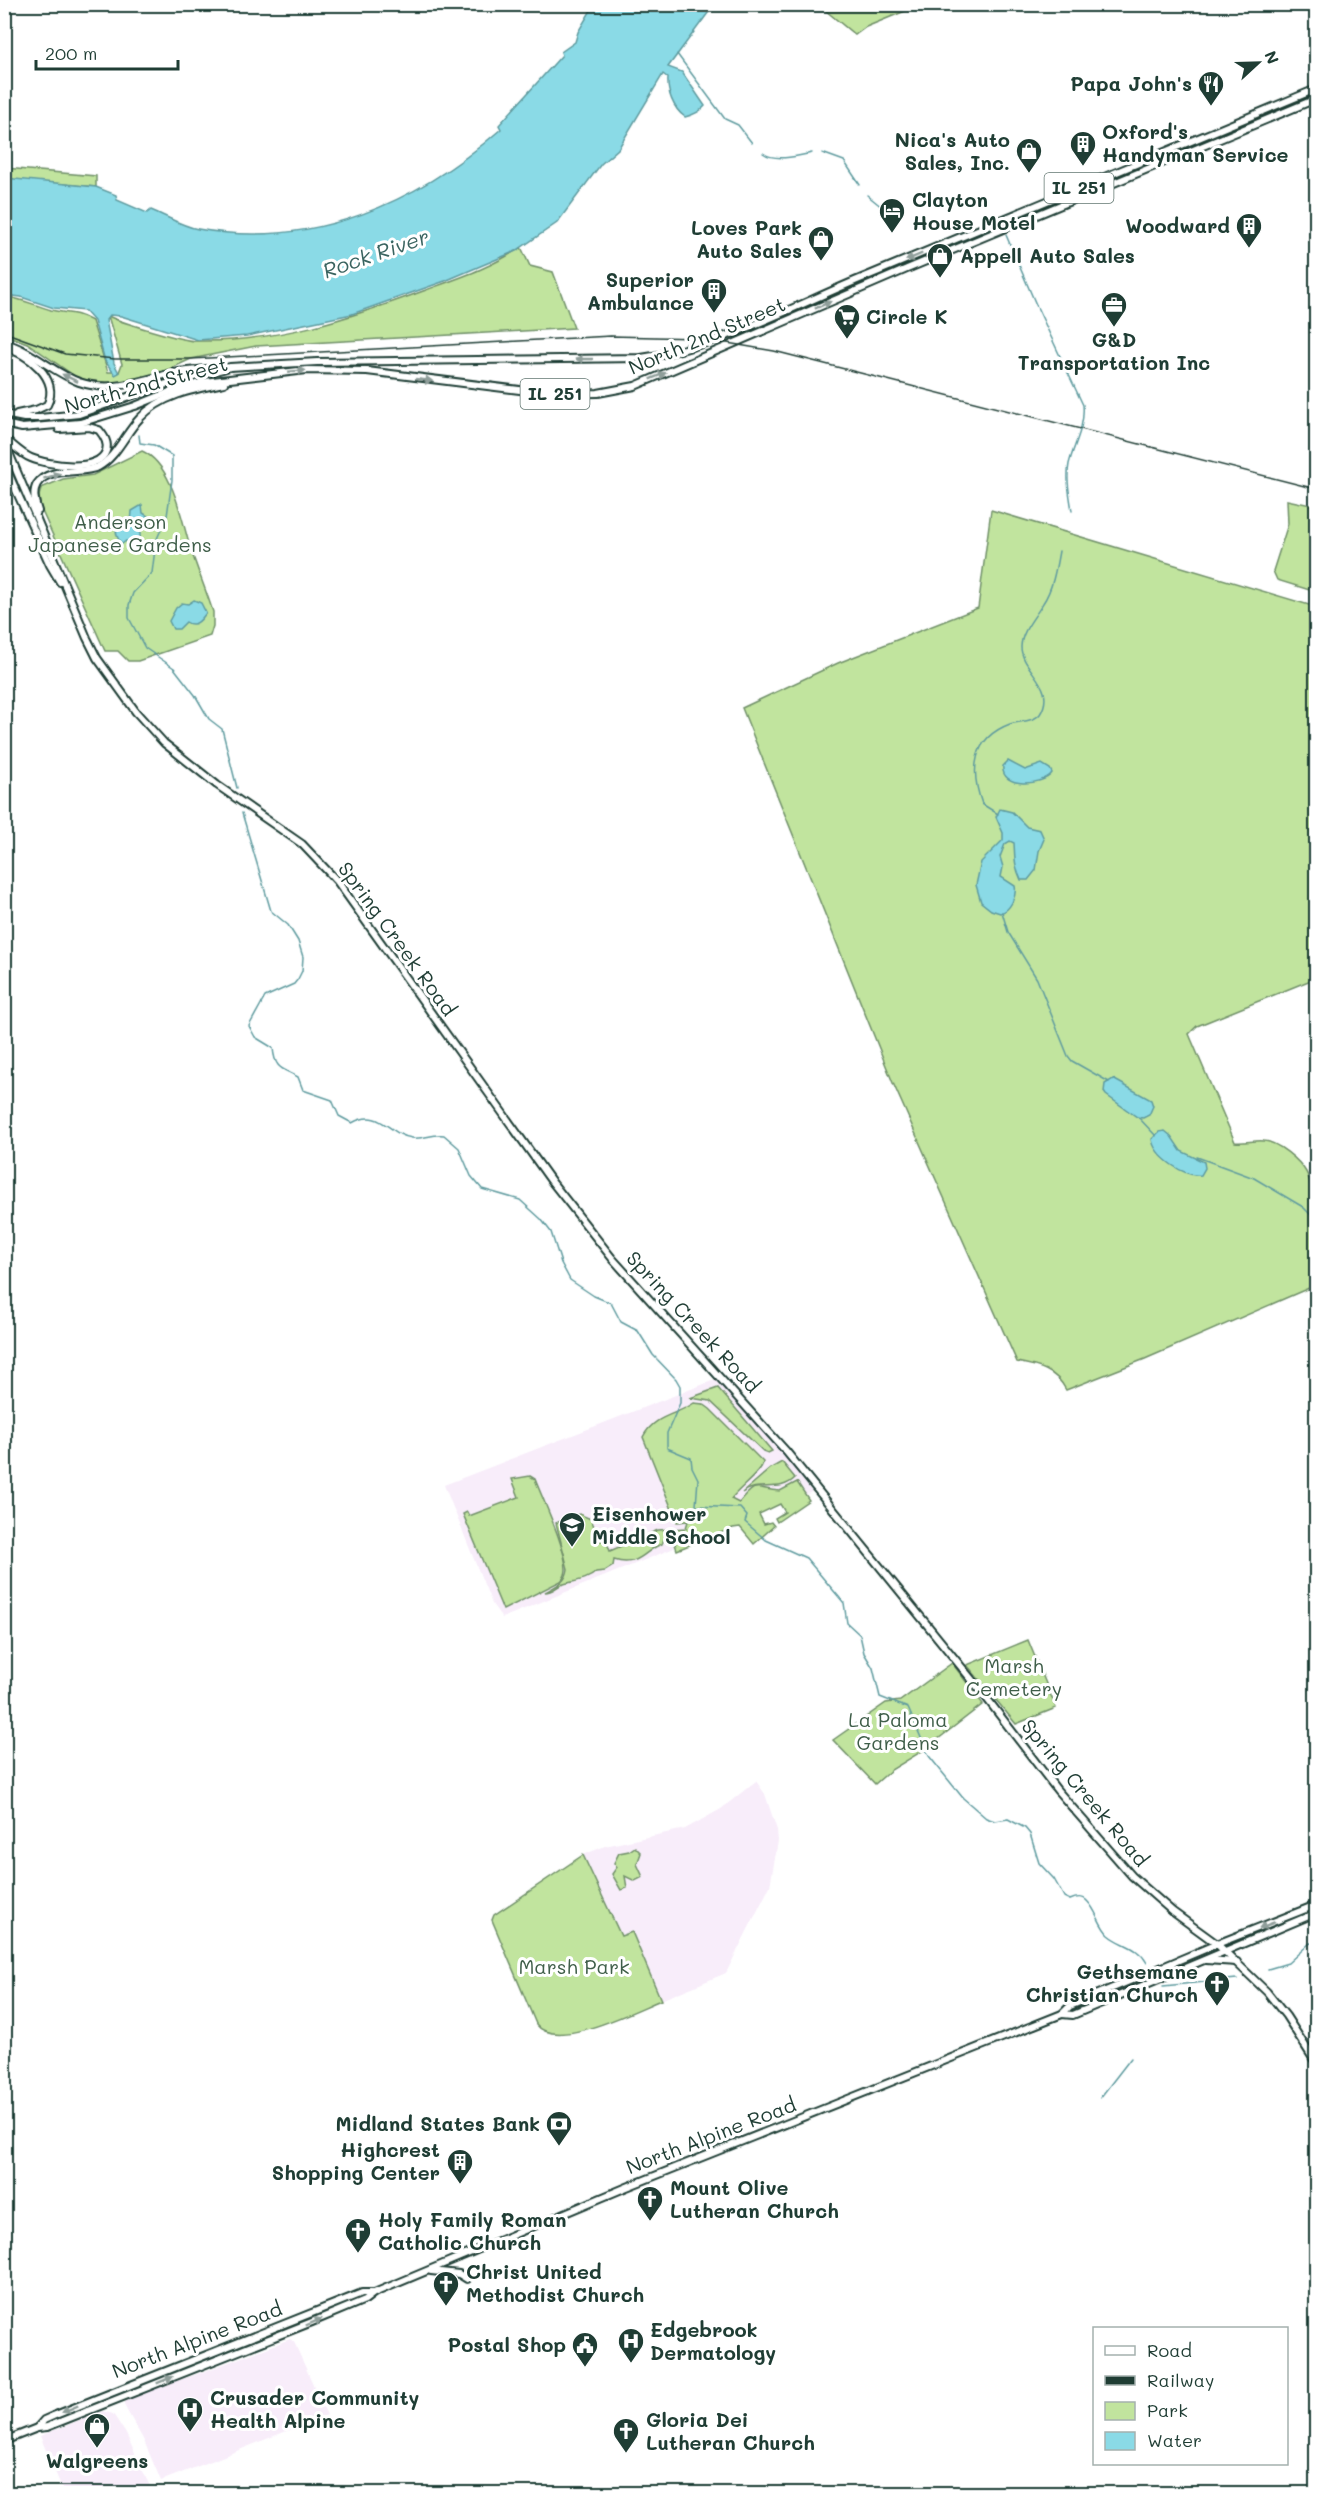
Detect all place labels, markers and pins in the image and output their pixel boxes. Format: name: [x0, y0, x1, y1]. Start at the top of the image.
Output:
restaurant icon: Papa John's: [1196, 69, 1226, 107]
place label: Papa John's: [1070, 70, 1192, 96]
place label: Oxford's Handyman Service: [1102, 118, 1289, 167]
place label: Nica's Auto Sales, Inc.: [895, 126, 1010, 175]
building icon: Oxford's Handyman Service: [1068, 129, 1098, 167]
shop icon: Nica's Auto Sales, Inc.: [1014, 136, 1044, 174]
place label: Clayton House Motel: [912, 186, 1035, 235]
hotel icon: Clayton House Motel: [877, 196, 907, 234]
building icon: Woodward: [1234, 211, 1264, 249]
place label: Woodward: [1125, 212, 1230, 238]
place label: Loves Park Auto Sales: [691, 214, 802, 263]
shop icon: Loves Park Auto Sales: [806, 224, 836, 262]
shop icon: Appell Auto Sales: [925, 241, 955, 279]
place label: Appell Auto Sales: [960, 242, 1135, 268]
place label: Superior Ambulance: [587, 266, 694, 315]
building icon: Superior Ambulance: [699, 276, 729, 314]
office icon: G&D Transportation Inc: [1099, 290, 1129, 328]
supermarket icon: Circle K: [832, 302, 862, 340]
place label: Circle K: [866, 303, 948, 329]
place label: G&D Transportation Inc: [1018, 326, 1210, 375]
place label: Eisenhower Middle School: [592, 1500, 731, 1549]
school or university icon: Eisenhower Middle School: [557, 1510, 587, 1548]
place label: Gethsemane Christian Church: [1026, 1958, 1198, 2007]
church icon: Gethsemane Christian Church: [1202, 1969, 1232, 2007]
bank icon: Midland States Bank: [544, 2109, 574, 2147]
place label: Midland States Bank: [336, 2110, 540, 2136]
place label: Highcrest Shopping Center: [272, 2136, 440, 2185]
building icon: Highcrest Shopping Center: [445, 2147, 475, 2185]
place label: Mount Olive Lutheran Church: [670, 2174, 839, 2223]
church icon: Mount Olive Lutheran Church: [635, 2184, 665, 2222]
place label: Holy Family Roman Catholic Church: [378, 2206, 566, 2255]
church icon: Holy Family Roman Catholic Church: [343, 2216, 373, 2254]
place label: Christ United Methodist Church: [466, 2258, 644, 2307]
church icon: Christ United Methodist Church: [431, 2269, 461, 2307]
place label: Edgebrook Dermatology: [650, 2316, 776, 2365]
hospital icon: Edgebrook Dermatology: [616, 2326, 646, 2364]
public building icon: Postal Shop: [570, 2330, 600, 2368]
place label: Postal Shop: [447, 2331, 566, 2357]
place label: Crusader Community Health Alpine: [210, 2384, 420, 2433]
hospital icon: Crusader Community Health Alpine: [175, 2395, 205, 2433]
place label: Gloria Dei Lutheran Church: [646, 2406, 815, 2455]
shop icon: Walgreens: [82, 2411, 112, 2449]
church icon: Gloria Dei Lutheran Church: [611, 2416, 641, 2454]
place label: Walgreens: [46, 2447, 148, 2473]

